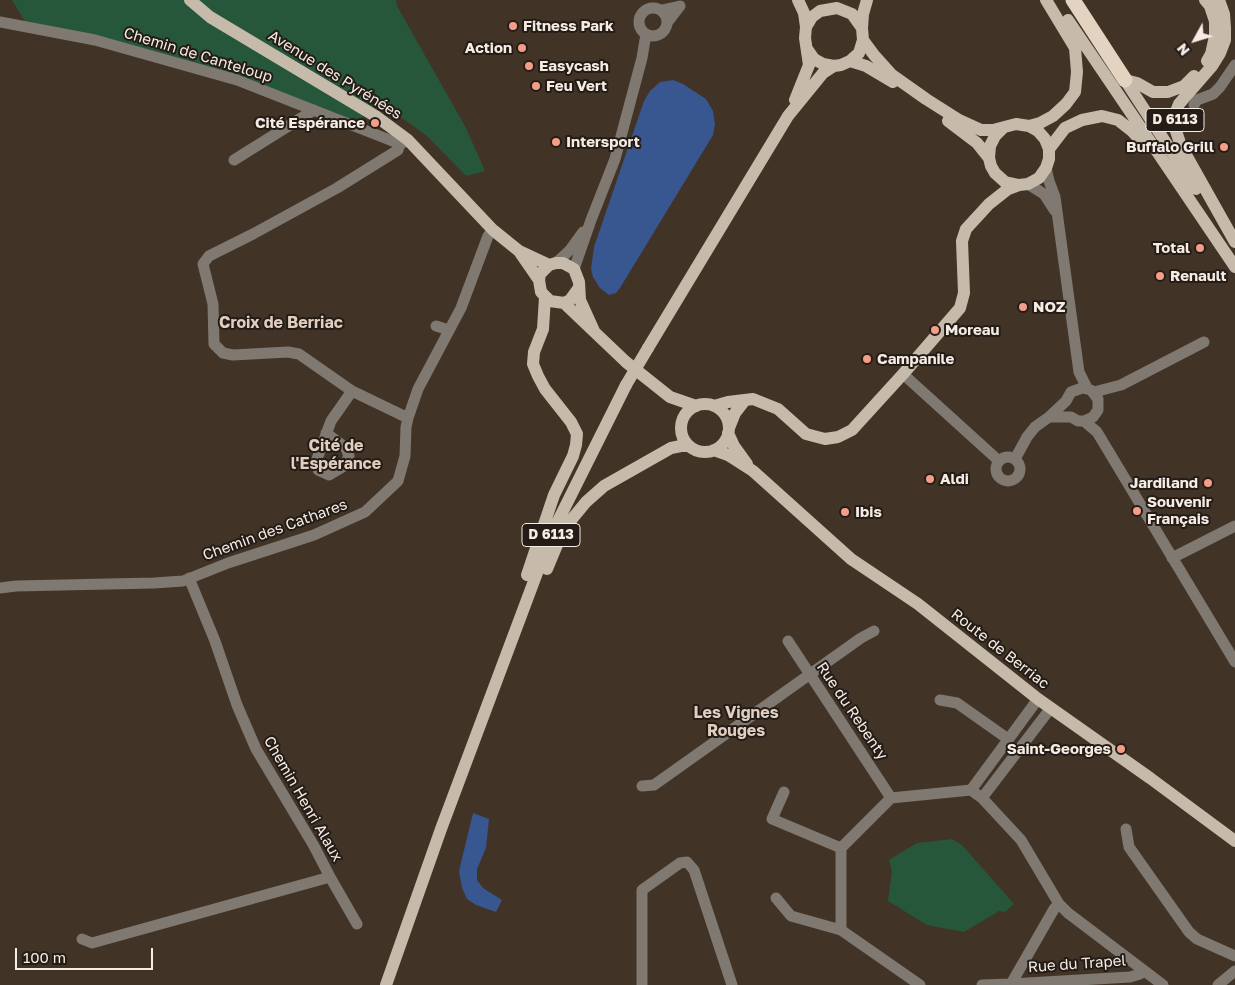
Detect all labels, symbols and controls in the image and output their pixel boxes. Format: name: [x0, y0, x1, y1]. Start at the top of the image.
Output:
north arrow: [1170, 15, 1220, 65]
place label: Fitness Park: [523, 17, 614, 35]
marker: Fitness Park: [507, 20, 519, 32]
street label: Chemin de Canteloup: [122, 24, 274, 86]
street label: Avenue des Pyrénées: [265, 27, 405, 123]
place label: Action: [465, 39, 512, 57]
text: N: [1173, 40, 1193, 59]
marker: Action: [516, 42, 528, 54]
place label: Easycash: [539, 57, 609, 75]
marker: Easycash: [523, 60, 535, 72]
place label: Feu Vert: [546, 77, 607, 95]
marker: Feu Vert: [530, 80, 542, 92]
road number: D 6113: [1146, 108, 1204, 132]
place label: Cité Espérance: [255, 114, 365, 132]
marker: Cité Espérance: [369, 117, 381, 129]
place label: Intersport: [566, 133, 640, 151]
marker: Intersport: [550, 136, 562, 148]
place label: Buffalo Grill: [1126, 138, 1214, 156]
marker: Buffalo Grill: [1218, 141, 1230, 153]
place label: Total: [1153, 239, 1190, 257]
marker: Total: [1194, 242, 1206, 254]
place label: Renault: [1170, 267, 1226, 285]
marker: Renault: [1154, 270, 1166, 282]
place label: NOZ: [1033, 298, 1065, 316]
marker: NOZ: [1017, 301, 1029, 313]
district label: Croix de Berriac: [219, 313, 343, 333]
place label: Moreau: [945, 321, 999, 339]
marker: Moreau: [929, 324, 941, 336]
place label: Campanile: [877, 350, 954, 368]
marker: Campanile: [861, 353, 873, 365]
district label: Cité de l'Espérance: [291, 436, 381, 474]
place label: Aldi: [940, 470, 969, 488]
marker: Aldi: [924, 473, 936, 485]
place label: Jardiland: [1130, 474, 1198, 492]
marker: Jardiland: [1202, 477, 1214, 489]
place label: Souvenir Français: [1147, 493, 1212, 528]
street label: Chemin des Cathares: [200, 495, 350, 565]
place label: Ibis: [855, 503, 882, 521]
marker: Souvenir Français: [1131, 505, 1143, 517]
marker: Ibis: [839, 506, 851, 518]
road number: D 6113: [522, 524, 580, 546]
street label: Route de Berriac: [947, 605, 1053, 693]
street label: Rue du Rebenty: [813, 659, 891, 763]
district label: Les Vignes Rouges: [693, 703, 779, 741]
street label: Chemin Henri Alaux: [260, 733, 346, 865]
place label: Saint-Georges: [1007, 740, 1111, 758]
marker: Saint-Georges: [1115, 743, 1127, 755]
scale bar: [18, 938, 155, 970]
text: 100 m: [23, 948, 66, 966]
street label: Rue du Trapel: [1027, 952, 1127, 976]

